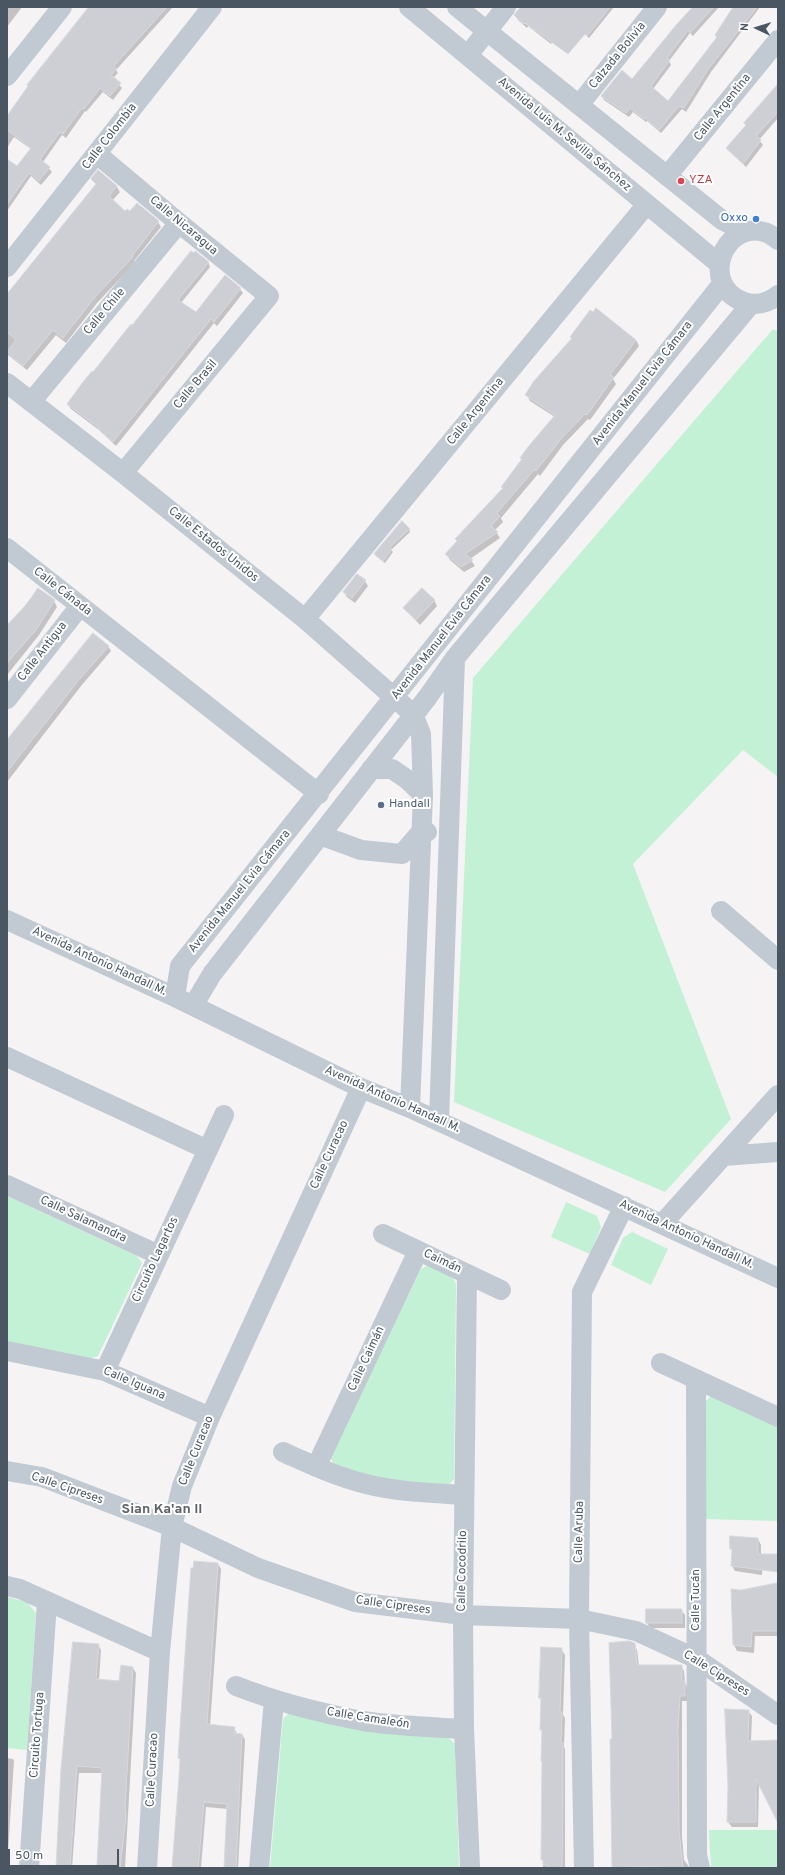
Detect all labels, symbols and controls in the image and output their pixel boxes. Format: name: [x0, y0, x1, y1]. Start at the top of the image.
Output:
north arrow: [737, 8, 777, 48]
street label: Calzada Bolivia: [587, 20, 649, 92]
text: N: [738, 23, 752, 32]
street label: Calle Argentina: [691, 71, 755, 145]
street label: Avenida Luis M. Sevilla Sánchez: [494, 75, 634, 195]
street label: Calle Colombia: [80, 101, 140, 173]
place label: YZA: [689, 174, 713, 188]
marker: YZA: [676, 176, 686, 186]
street label: Calle Nicaragua: [146, 193, 220, 259]
place label: Oxxo: [720, 212, 748, 226]
marker: Oxxo: [751, 214, 761, 224]
street label: Calle Chile: [81, 286, 129, 338]
street label: Avenida Manuel Evia Cámara: [590, 319, 696, 449]
street label: Calle Brasil: [171, 357, 221, 413]
street label: Calle Argentina: [444, 375, 508, 449]
street label: Calle Estados Unidos: [165, 504, 261, 586]
street label: Calle Cánada: [30, 565, 94, 619]
street label: Avenida Manuel Evia Cámara: [389, 573, 495, 703]
street label: Calle Antigua: [15, 619, 71, 685]
place label: Handall: [389, 798, 430, 812]
marker: Handall: [376, 800, 386, 810]
street label: Avenida Manuel Evia Cámara: [186, 828, 294, 956]
street label: Avenida Antonio Handall M.: [29, 924, 169, 1000]
street label: Avenida Antonio Handall M.: [322, 1064, 462, 1136]
street label: Calle Curacao: [308, 1118, 352, 1192]
street label: Calle Salamandra: [37, 1194, 129, 1246]
street label: Avenida Antonio Handall M.: [616, 1197, 756, 1273]
street label: Circuito Lagartos: [130, 1215, 182, 1305]
street label: Caimán: [421, 1247, 463, 1277]
street label: Calle Caimán: [346, 1324, 388, 1394]
street label: Calle Iguana: [101, 1364, 167, 1404]
street label: Calle Curacao: [176, 1414, 218, 1488]
street label: Calle Cipreses: [29, 1470, 105, 1508]
street label: Calle Aruba: [572, 1501, 588, 1563]
district label: Sian Ka'an II: [122, 1502, 202, 1518]
street label: Calle Cocodrilo: [455, 1530, 471, 1612]
street label: Calle Tucán: [690, 1569, 704, 1631]
street label: Calle Cipreses: [355, 1594, 431, 1618]
street label: Calle Cipreses: [680, 1648, 752, 1700]
street label: Circuito Tortuga: [28, 1691, 48, 1779]
street label: Calle Camaleón: [326, 1705, 410, 1733]
street label: Calle Curacao: [144, 1733, 162, 1807]
scale bar: [10, 1841, 121, 1867]
text: 50 m: [15, 1848, 43, 1864]

